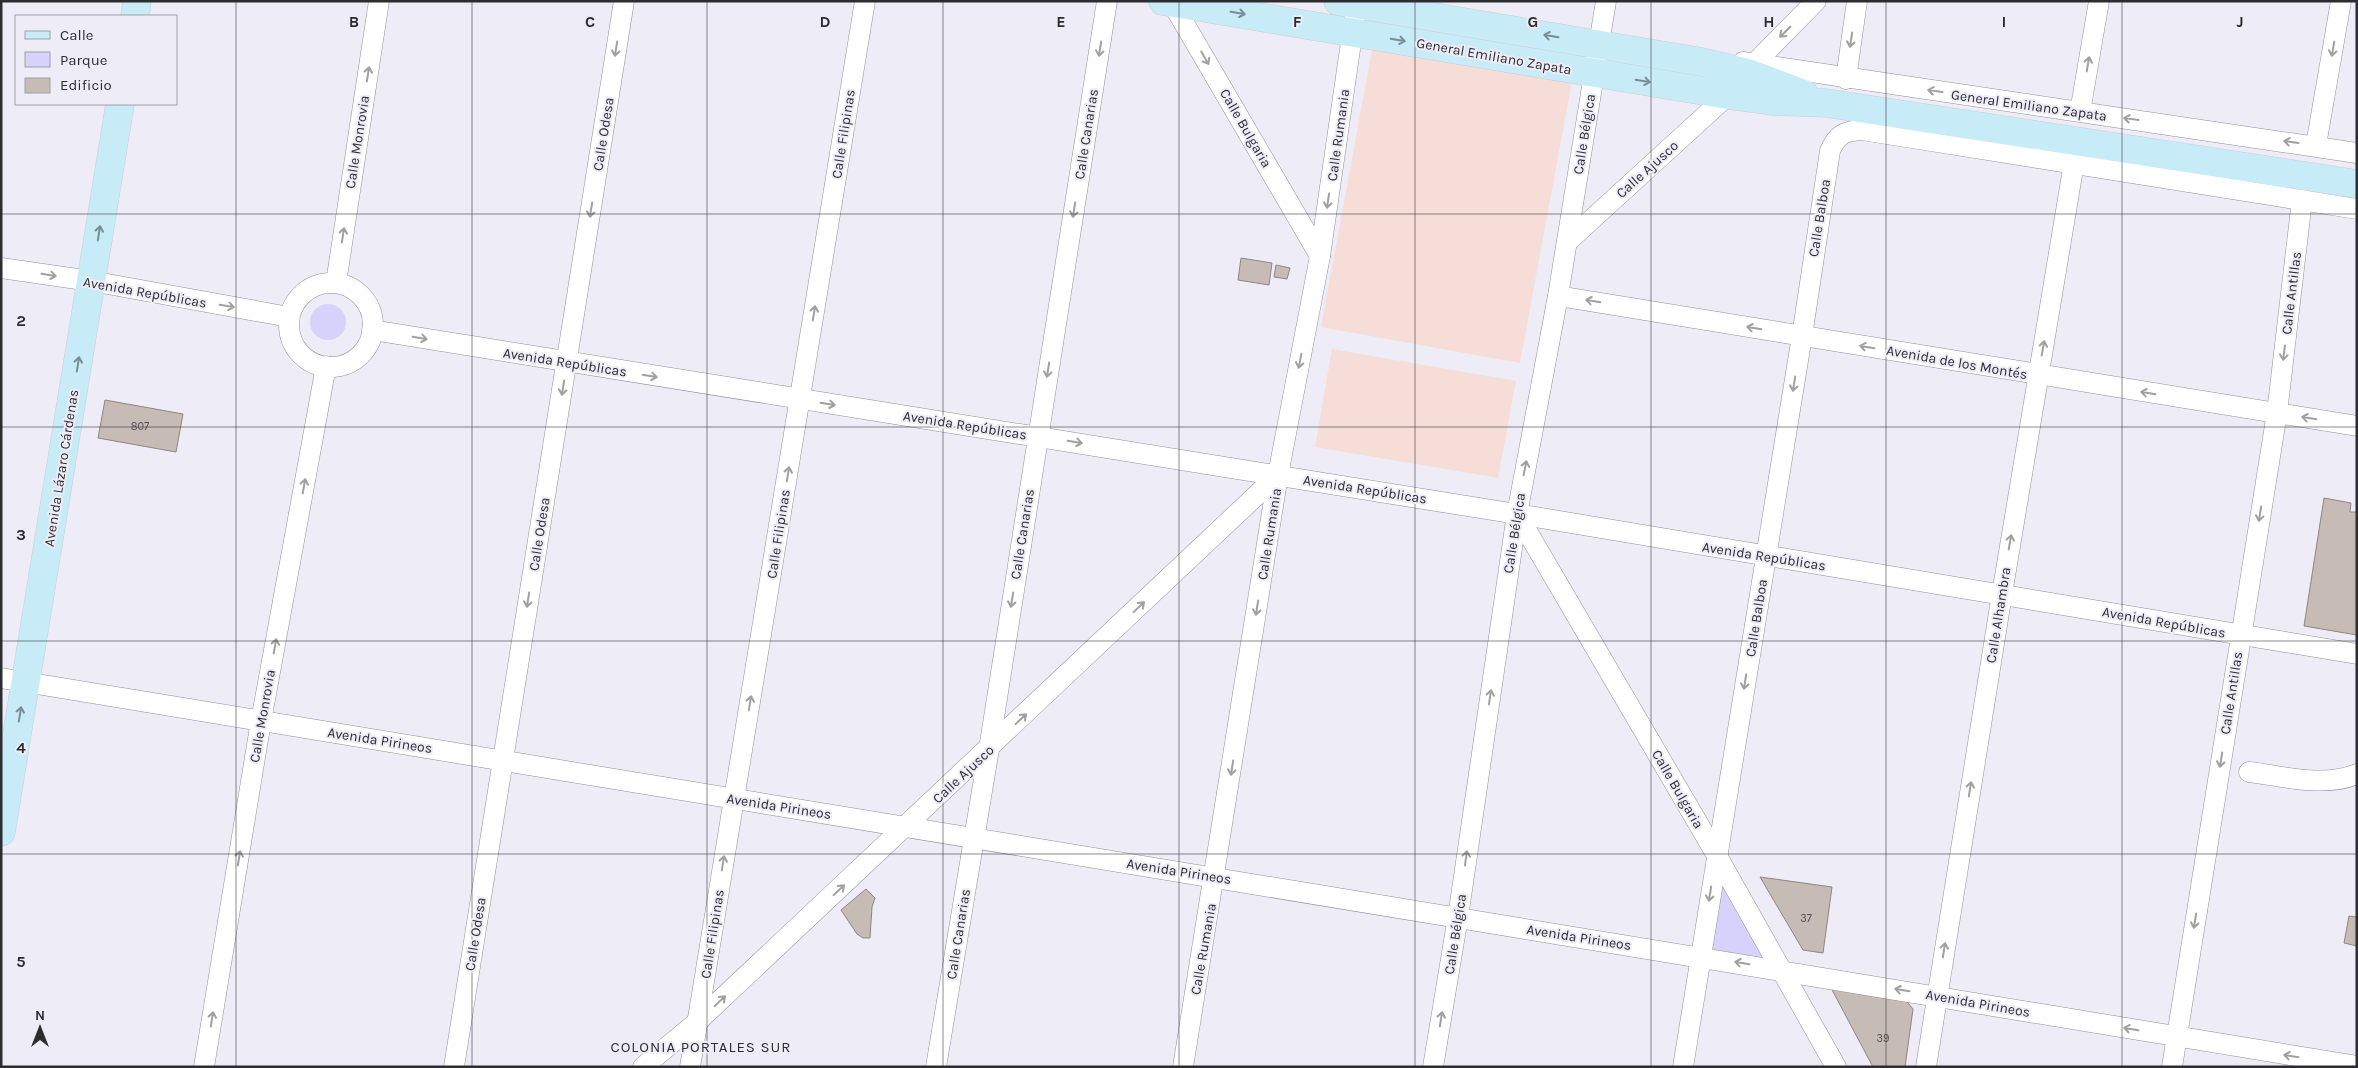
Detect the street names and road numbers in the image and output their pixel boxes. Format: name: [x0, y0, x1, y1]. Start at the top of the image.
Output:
street label: General Emiliano Zapata: [1415, 34, 1573, 79]
street label: Calle Bulgaria: [1216, 86, 1275, 171]
street label: General Emiliano Zapata: [1950, 86, 2108, 125]
street label: Calle Filipinas: [828, 88, 859, 180]
street label: Calle Canarias: [1071, 88, 1102, 181]
street label: Calle Rumania: [1324, 88, 1353, 182]
street label: Calle Bélgica: [1570, 93, 1599, 176]
street label: Calle Monrovia: [342, 94, 373, 190]
street label: Calle Odesa: [589, 96, 618, 172]
street label: Calle Ajusco: [1613, 137, 1682, 202]
street label: Calle Balboa: [1805, 178, 1834, 258]
street label: Calle Antillas: [2278, 251, 2305, 336]
street label: Avenida Repúblicas: [82, 273, 208, 312]
street label: Avenida de los Montés: [1885, 342, 2029, 383]
street label: Avenida Repúblicas: [502, 344, 628, 381]
street label: Avenida Lázaro Cárdenas: [41, 388, 82, 548]
street label: Avenida Repúblicas: [902, 407, 1028, 444]
street label: Avenida Repúblicas: [1302, 471, 1428, 508]
street label: Calle Rumania: [1254, 487, 1285, 581]
street label: Calle Filipinas: [763, 488, 794, 580]
street label: Calle Canarias: [1007, 488, 1038, 581]
street label: Calle Bélgica: [1500, 492, 1529, 575]
street label: Calle Odesa: [525, 496, 554, 572]
street label: Avenida Repúblicas: [1701, 538, 1827, 575]
street label: Calle Alhambra: [1983, 566, 2014, 664]
street label: Calle Balboa: [1742, 578, 1771, 658]
street label: Avenida Repúblicas: [2101, 603, 2227, 642]
street label: Calle Antillas: [2217, 651, 2246, 736]
street label: Calle Monrovia: [246, 668, 279, 764]
street label: Avenida Pirineos: [326, 724, 433, 757]
street label: Calle Ajusco: [929, 742, 998, 807]
street label: Calle Bulgaria: [1648, 747, 1707, 832]
street label: Avenida Pirineos: [725, 790, 832, 823]
street label: Avenida Pirineos: [1125, 855, 1232, 888]
street label: Calle Filipinas: [697, 888, 728, 980]
street label: Calle Canarias: [943, 888, 974, 981]
street label: Calle Bélgica: [1441, 893, 1470, 976]
street label: Calle Odesa: [461, 896, 490, 972]
street label: Calle Rumania: [1187, 902, 1220, 996]
street label: Avenida Pirineos: [1525, 921, 1632, 954]
street label: Avenida Pirineos: [1924, 986, 2031, 1021]

